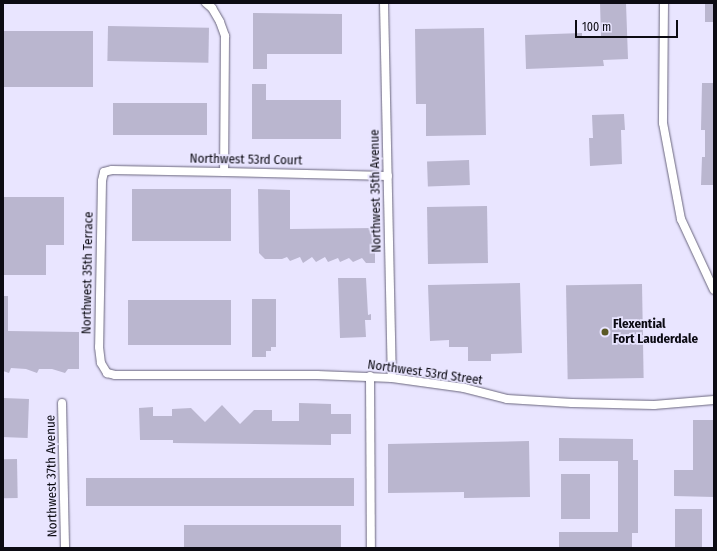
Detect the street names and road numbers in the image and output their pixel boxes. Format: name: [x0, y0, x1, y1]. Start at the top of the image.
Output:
street label: Northwest 35th Avenue: [367, 129, 385, 253]
street label: Northwest 53rd Court: [189, 151, 303, 169]
street label: Northwest 35th Terrace: [79, 212, 97, 334]
street label: Northwest 53rd Street: [366, 357, 484, 389]
street label: Northwest 37th Avenue: [43, 415, 61, 537]

